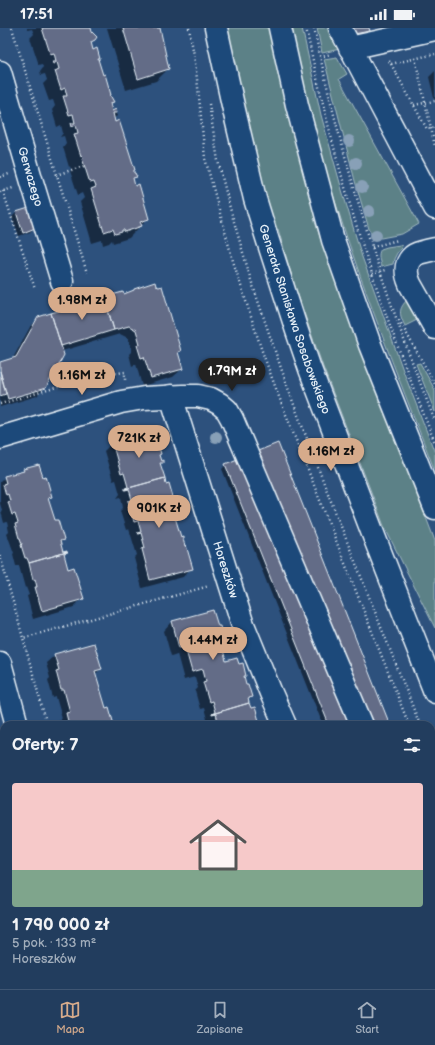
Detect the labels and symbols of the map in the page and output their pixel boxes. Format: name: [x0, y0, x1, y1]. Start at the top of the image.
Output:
street label: Gerwazego: [15, 145, 47, 209]
street label: Generała Stanisława Sosabowskiego: [256, 222, 334, 416]
pin: 1.98M zł: [41, 287, 123, 321]
pin: 1.79M zł: [191, 358, 273, 392]
pin: 1.16M zł: [41, 362, 123, 396]
pin: 721K zł: [102, 425, 176, 459]
pin: 1.16M zł: [290, 438, 372, 472]
pin: 901K zł: [122, 495, 196, 529]
street label: Horeszków: [210, 539, 242, 600]
pin: 1.44M zł: [172, 627, 254, 661]

